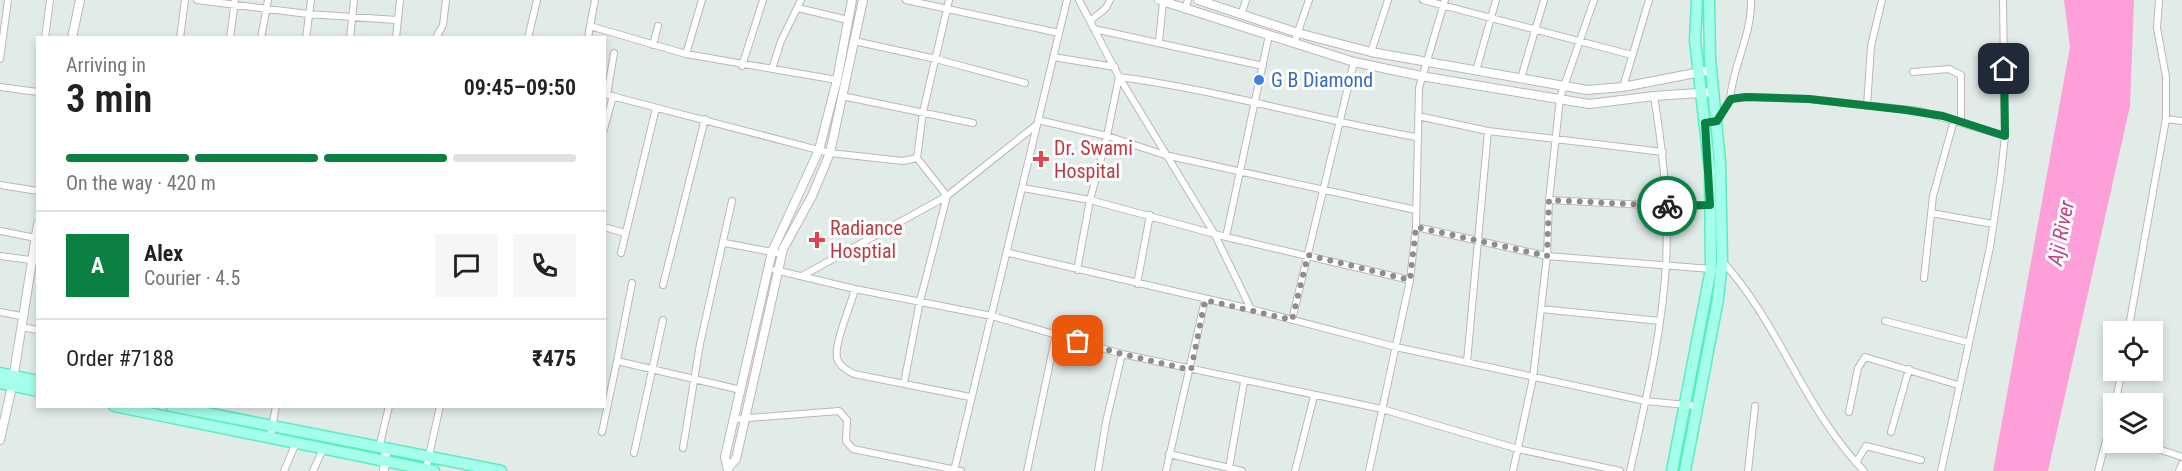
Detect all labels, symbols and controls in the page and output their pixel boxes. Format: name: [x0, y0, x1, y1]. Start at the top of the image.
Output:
pin: [1978, 43, 2029, 94]
icon: home: [1987, 52, 2020, 85]
text: Arriving in: [66, 53, 146, 77]
place label: G B Diamond: [1271, 68, 1373, 92]
marker: G B Diamond: [1252, 73, 1266, 87]
text: 09:45–09:50: [464, 75, 576, 100]
text: 3 min: [66, 76, 152, 122]
place label: Dr. Swami Hospital: [1054, 136, 1133, 183]
marker: Dr. Swami Hospital: [1032, 150, 1050, 168]
text: On the way · 420 m: [66, 171, 216, 195]
courier: [1637, 176, 1697, 236]
icon: bike: [1651, 190, 1684, 223]
water label: Aji River: [2043, 198, 2079, 268]
place label: Radiance Hosptial: [830, 216, 903, 263]
marker: Radiance Hosptial: [808, 231, 826, 249]
button: chat: [435, 234, 498, 297]
button: phone: [513, 234, 576, 297]
text: Alex: [144, 241, 183, 266]
text: A: [91, 253, 104, 278]
text: Courier · 4.5: [144, 266, 240, 290]
pin: [1052, 315, 1103, 366]
map controls: [2103, 321, 2163, 453]
button: locate: [2103, 321, 2163, 381]
icon: bag: [1061, 324, 1094, 357]
text: Order #7188: [66, 346, 174, 371]
text: ₹475: [532, 346, 576, 371]
button: layers: [2103, 393, 2163, 453]

